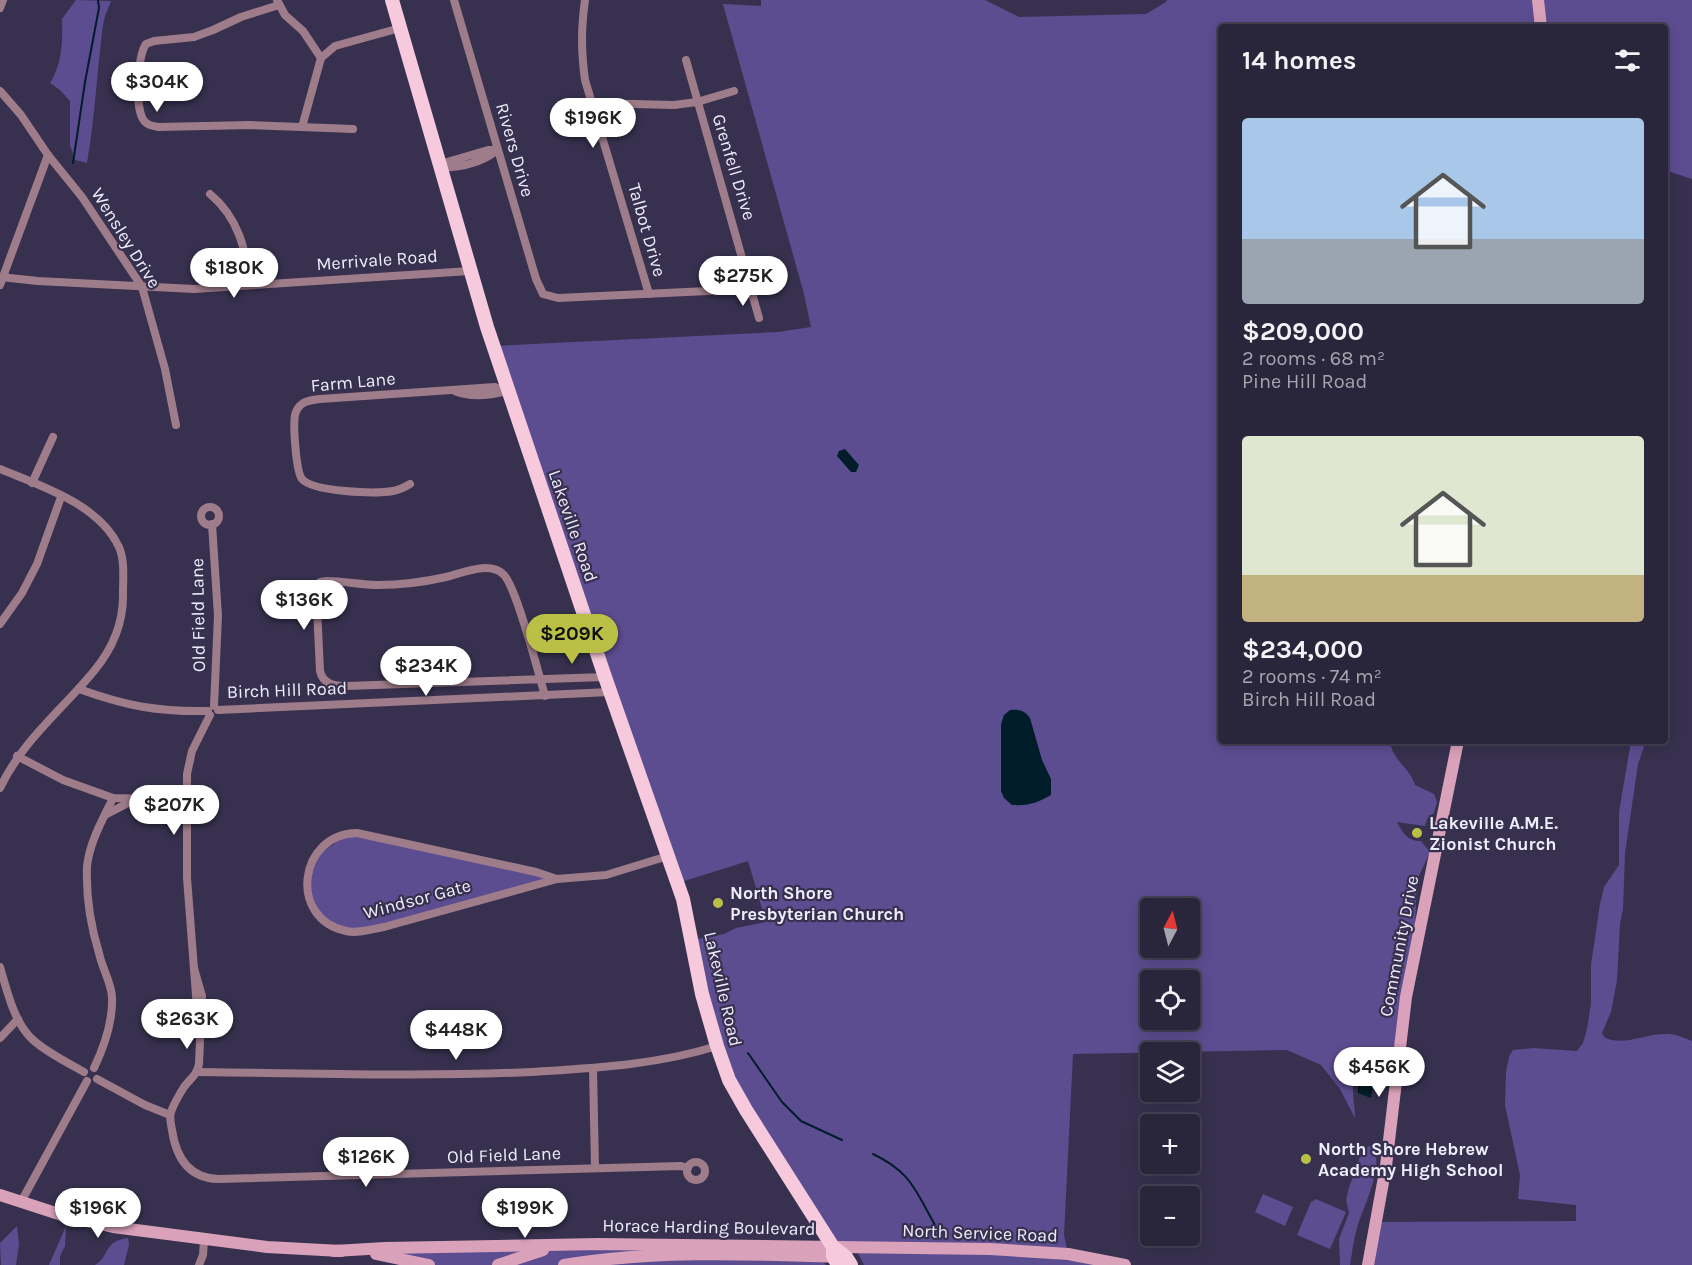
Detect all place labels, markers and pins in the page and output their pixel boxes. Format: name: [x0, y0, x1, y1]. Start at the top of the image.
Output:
pin: $304K: [115, 62, 199, 113]
pin: $196K: [551, 98, 635, 149]
pin: $180K: [192, 248, 276, 299]
pin: $275K: [701, 256, 785, 307]
pin: $136K: [262, 580, 346, 631]
pin: $209K: [530, 614, 614, 665]
pin: $234K: [384, 646, 468, 697]
pin: $207K: [132, 785, 216, 836]
place label: Lakeville A.M.E. Zionist Church: [1429, 812, 1558, 855]
marker: Lakeville A.M.E. Zionist Church: [1410, 826, 1424, 840]
place label: North Shore Presbyterian Church: [730, 882, 904, 925]
marker: North Shore Presbyterian Church: [711, 896, 725, 910]
pin: $263K: [145, 999, 229, 1050]
pin: $448K: [414, 1010, 498, 1061]
pin: $456K: [1337, 1047, 1421, 1098]
pin: $126K: [324, 1137, 408, 1188]
place label: North Shore Hebrew Academy High School: [1318, 1138, 1504, 1181]
marker: North Shore Hebrew Academy High School: [1299, 1152, 1313, 1166]
pin: $196K: [56, 1188, 140, 1239]
pin: $199K: [483, 1188, 567, 1239]

